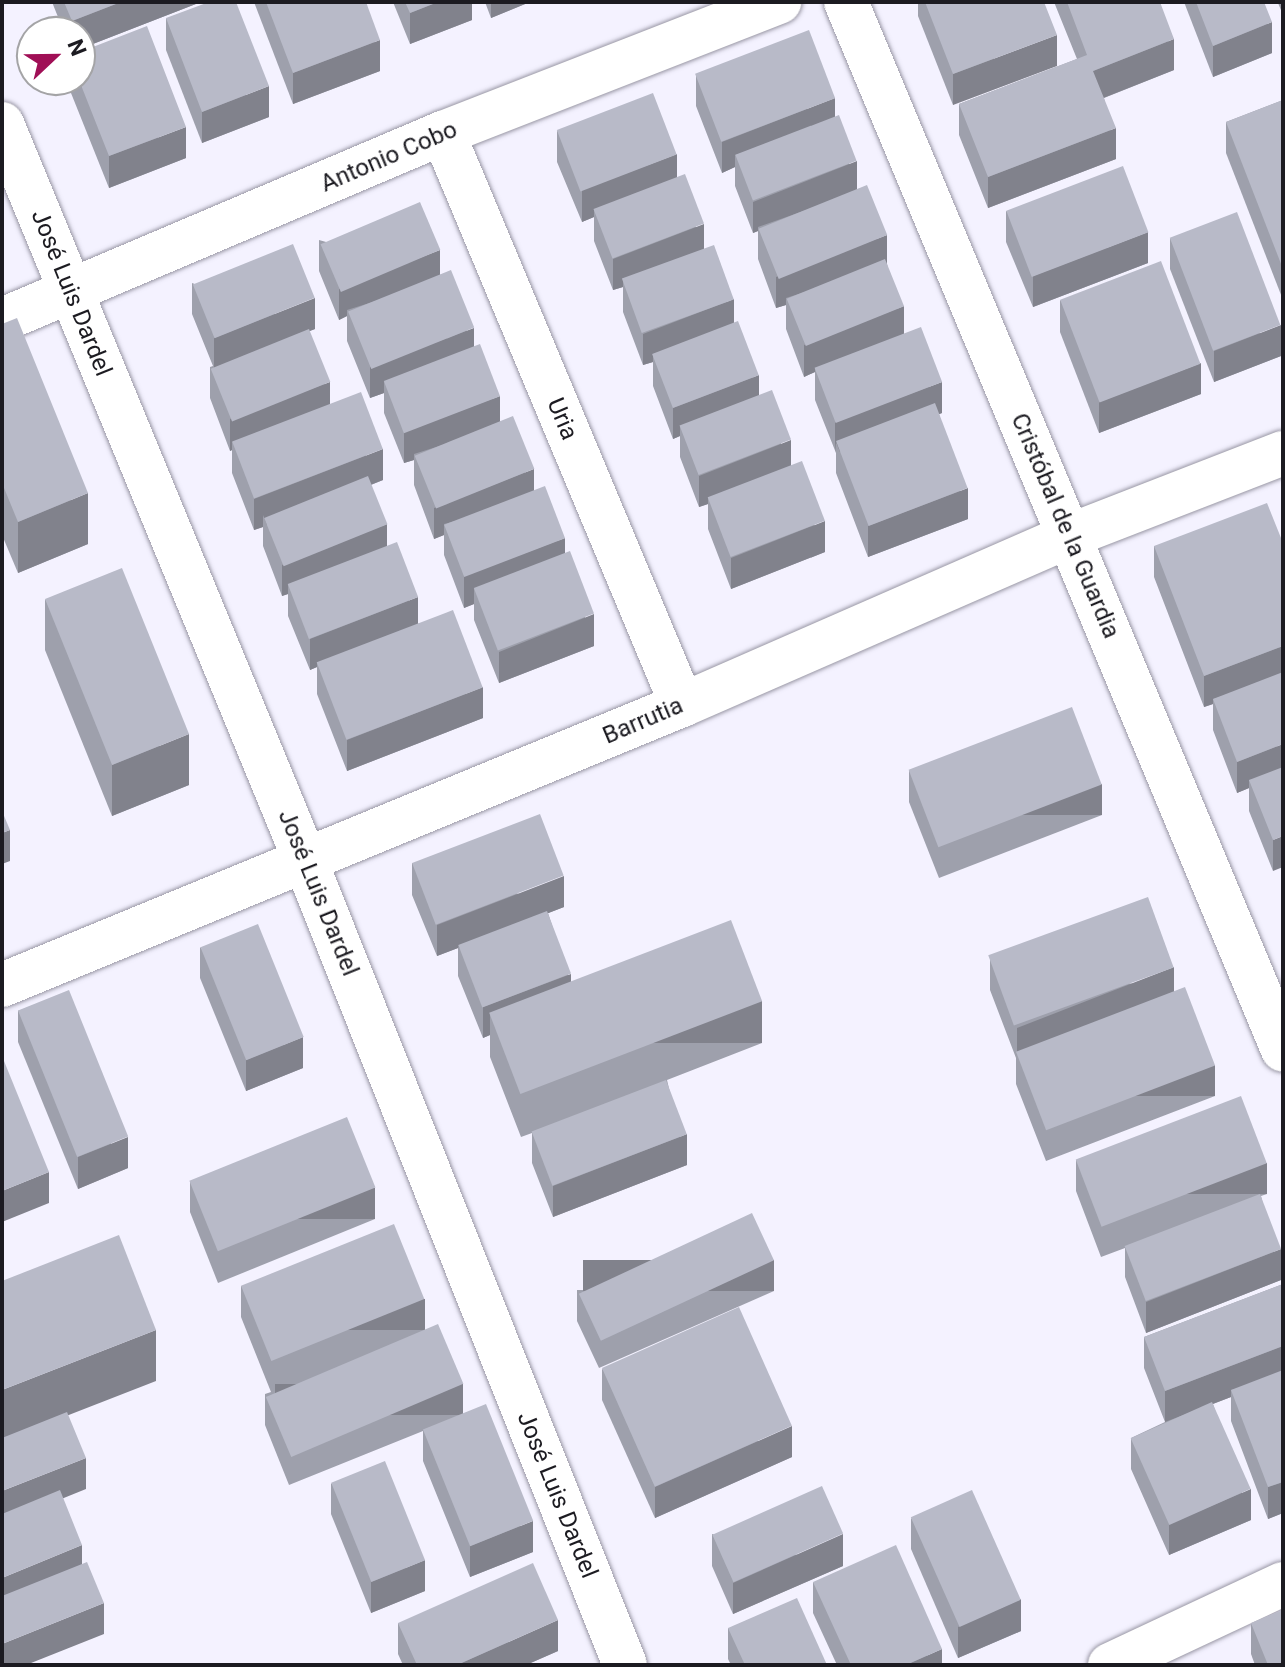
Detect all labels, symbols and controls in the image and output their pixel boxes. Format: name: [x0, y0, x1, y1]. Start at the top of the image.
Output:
north arrow: [16, 16, 96, 96]
text: N: [62, 36, 91, 59]
street label: Antonio Cobo: [316, 115, 462, 199]
street label: José Luis Dardel: [25, 206, 117, 380]
street label: Uria: [540, 394, 584, 444]
street label: Cristóbal de la Guardia: [1005, 409, 1125, 643]
street label: Barrutia: [599, 691, 687, 751]
street label: José Luis Dardel: [272, 806, 364, 980]
street label: José Luis Dardel: [511, 1408, 603, 1582]

